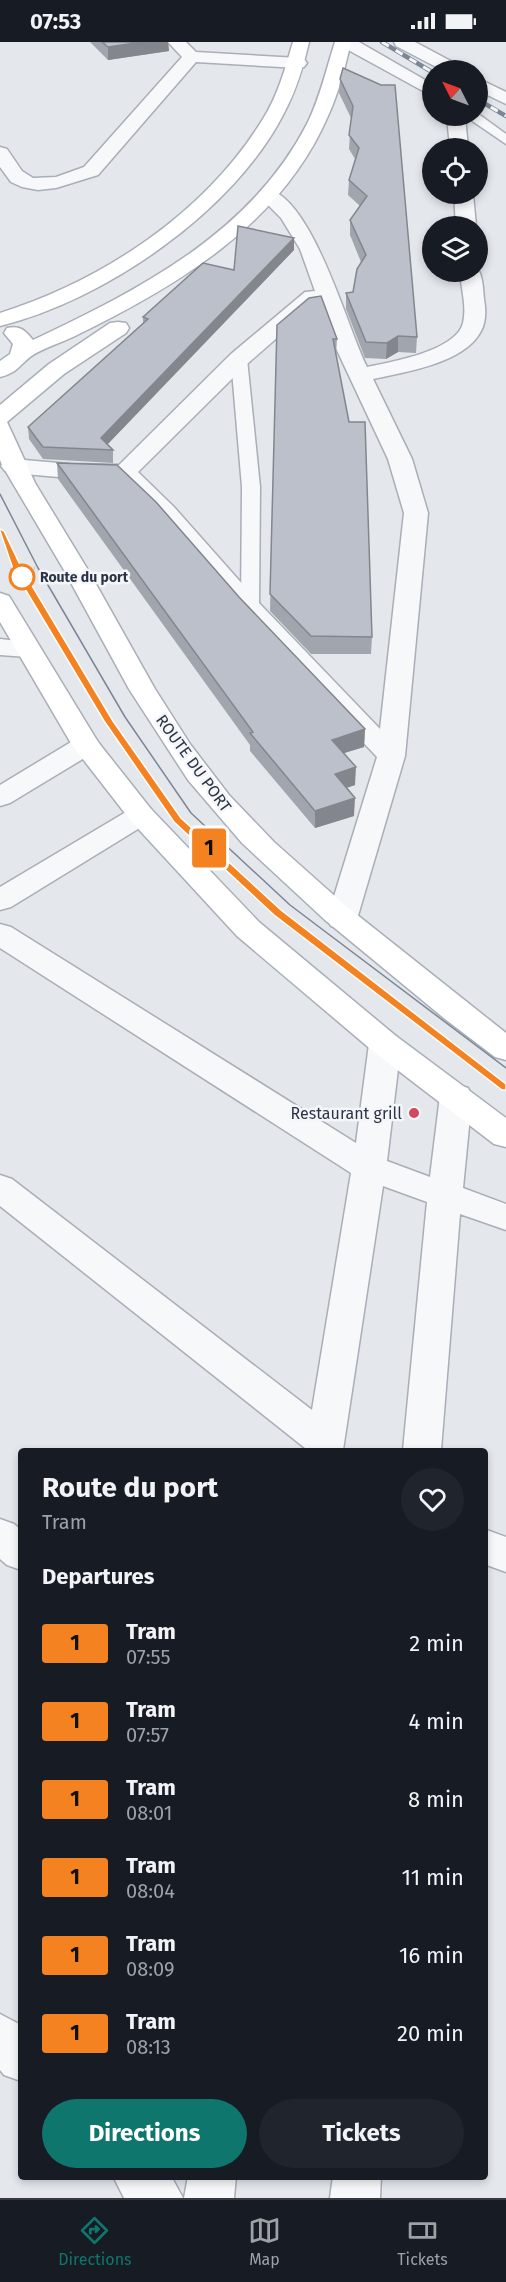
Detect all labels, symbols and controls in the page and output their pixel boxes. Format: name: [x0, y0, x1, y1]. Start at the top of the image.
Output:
text: 07:53: [30, 8, 81, 35]
north arrow: [422, 60, 488, 126]
map controls: [422, 60, 488, 282]
button: locate: [422, 138, 488, 204]
button: layers: [422, 216, 488, 282]
marker: Route du port: [9, 564, 35, 590]
place label: Route du port: [40, 569, 129, 586]
street label: ROUTE DU PORT: [152, 711, 236, 816]
line badge: 1: [190, 828, 228, 868]
text: 1: [204, 835, 214, 861]
place label: Restaurant grill: [291, 1104, 402, 1123]
marker: Restaurant grill: [407, 1106, 421, 1120]
button: heart: [401, 1468, 464, 1531]
text: Route du port: [42, 1471, 218, 1504]
text: Tram: [42, 1510, 87, 1534]
text: Departures: [42, 1563, 154, 1590]
text: Tram: [126, 1618, 176, 1645]
text: 1: [70, 1630, 80, 1656]
text: 2 min: [409, 1630, 464, 1657]
text: 07:55: [126, 1645, 170, 1669]
text: Tram: [126, 1696, 176, 1723]
text: 1: [70, 1708, 80, 1734]
text: 4 min: [409, 1708, 464, 1735]
text: 07:57: [126, 1723, 169, 1747]
text: Tram: [126, 1774, 176, 1801]
text: 1: [70, 1786, 80, 1812]
text: 8 min: [408, 1786, 464, 1813]
text: 08:01: [126, 1801, 172, 1825]
text: Tram: [126, 1852, 176, 1879]
text: 1: [70, 1864, 80, 1890]
text: 11 min: [401, 1864, 464, 1891]
text: 08:04: [126, 1879, 175, 1903]
text: Tram: [126, 1930, 176, 1957]
text: 1: [70, 1942, 80, 1968]
text: 16 min: [399, 1942, 464, 1969]
text: 08:09: [126, 1957, 174, 1981]
text: Tram: [126, 2008, 176, 2035]
text: 1: [70, 2020, 80, 2046]
text: 20 min: [397, 2020, 464, 2047]
text: 08:13: [126, 2035, 171, 2059]
button: Directions: [42, 2099, 247, 2168]
button: Tickets: [259, 2099, 464, 2168]
tab: Directions: [58, 2214, 132, 2269]
tab: Map: [248, 2214, 281, 2269]
tab: Tickets: [397, 2214, 448, 2269]

